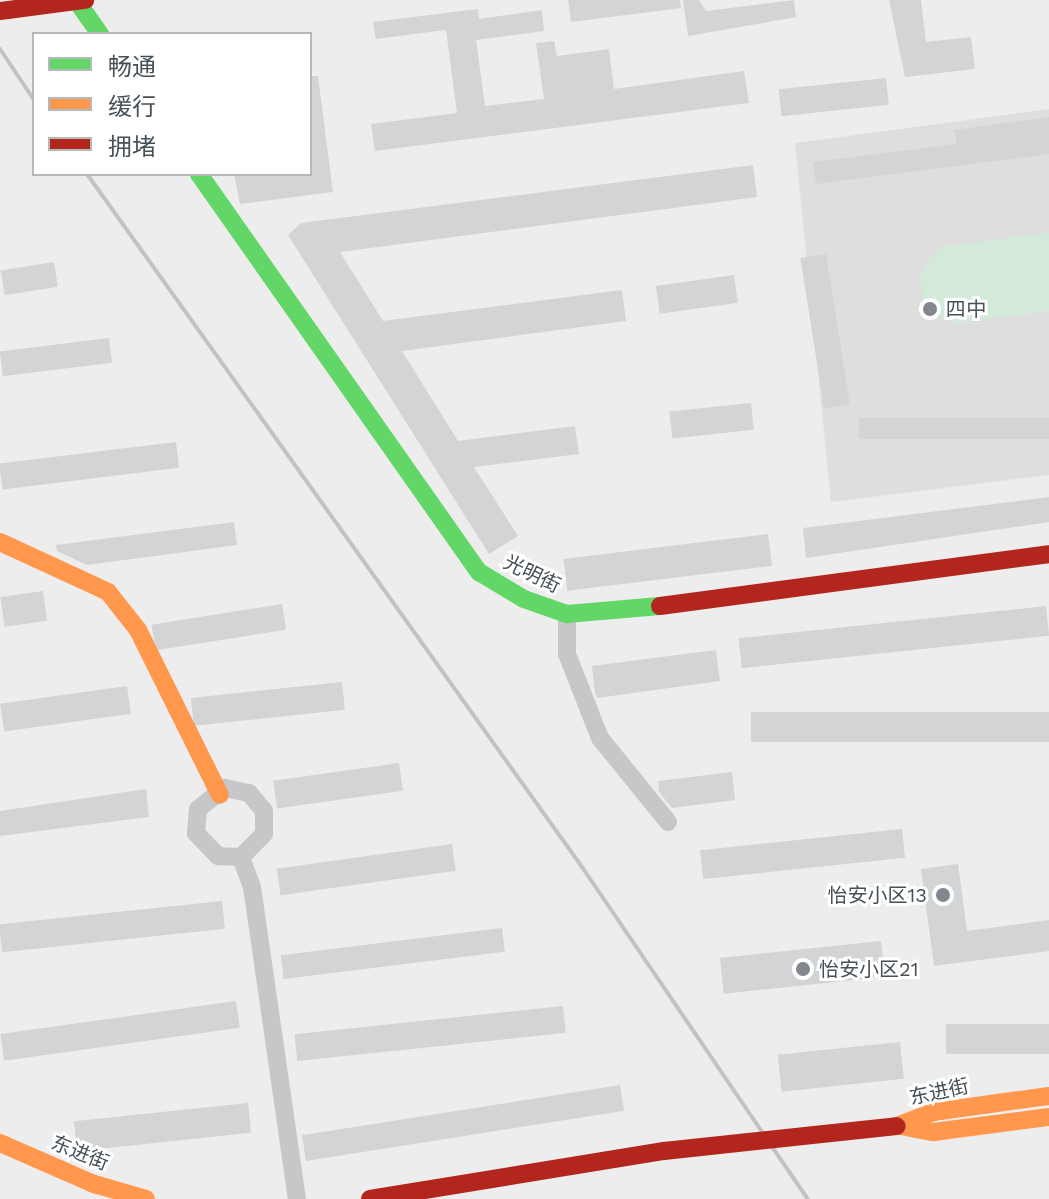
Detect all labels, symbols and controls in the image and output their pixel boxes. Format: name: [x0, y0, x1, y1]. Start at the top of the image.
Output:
legend: [32, 32, 312, 176]
text: 畅通: [108, 53, 156, 81]
text: 缓行: [108, 93, 156, 121]
text: 拥堵: [108, 133, 156, 161]
place label: 四中: [946, 297, 986, 321]
marker: 四中: [921, 300, 939, 318]
street label: 光明街: [500, 550, 564, 598]
place label: 怡安小区13: [828, 883, 927, 907]
marker: 怡安小区13: [934, 886, 952, 904]
place label: 怡安小区21: [819, 957, 918, 981]
marker: 怡安小区21: [794, 960, 812, 978]
street label: 东进街: [907, 1074, 971, 1110]
street label: 东进街: [48, 1131, 112, 1175]

